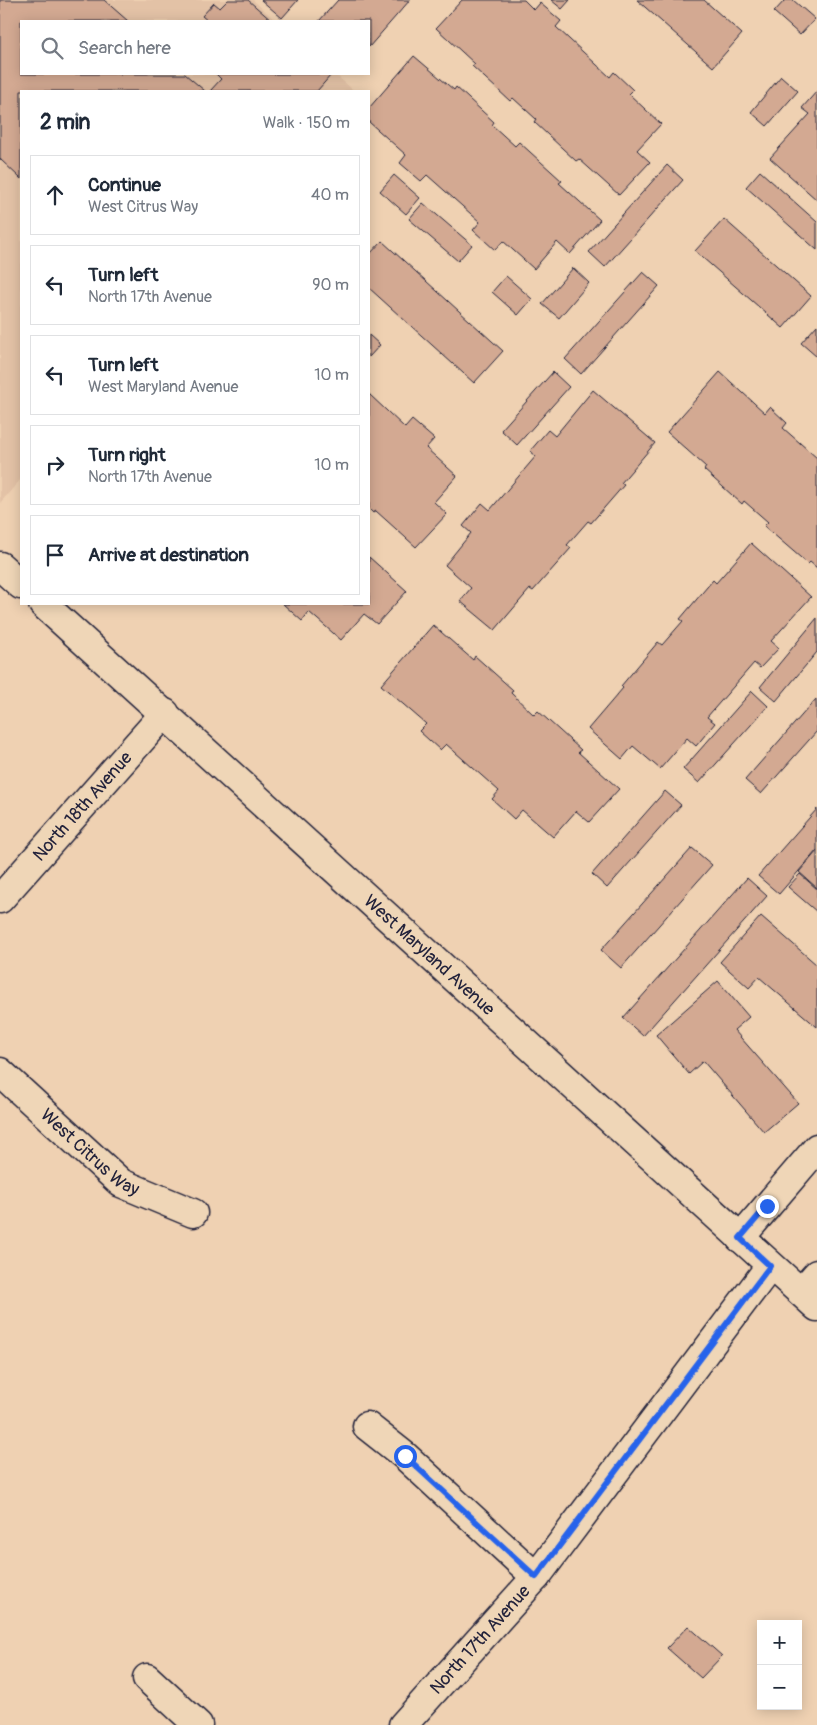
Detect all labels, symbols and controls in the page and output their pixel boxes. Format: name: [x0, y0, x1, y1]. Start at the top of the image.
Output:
search box: [20, 20, 370, 75]
icon: search: [38, 34, 66, 62]
text: Search here: [78, 36, 171, 60]
text: 2 min: [40, 109, 90, 136]
text: Walk · 150 m: [263, 113, 350, 133]
text: Continue: [88, 173, 161, 197]
icon: ahead: [41, 181, 69, 209]
text: 40 m: [311, 185, 349, 205]
text: West Citrus Way: [88, 197, 198, 217]
text: Turn left: [88, 263, 158, 287]
icon: left: [41, 271, 69, 299]
text: 90 m: [312, 275, 349, 295]
text: North 17th Avenue: [88, 287, 212, 307]
text: Turn left: [88, 353, 158, 377]
icon: left: [41, 361, 69, 389]
text: 10 m: [314, 365, 349, 385]
text: West Maryland Avenue: [88, 377, 238, 397]
text: Turn right: [88, 443, 166, 467]
icon: right: [41, 451, 69, 479]
text: 10 m: [314, 455, 349, 475]
text: North 17th Avenue: [88, 467, 212, 487]
icon: arrive: [41, 541, 69, 569]
text: Arrive at destination: [88, 543, 249, 567]
street label: North 18th Avenue: [28, 747, 137, 866]
street label: West Maryland Avenue: [359, 890, 500, 1021]
street label: West Citrus Way: [35, 1104, 143, 1201]
route end: [756, 1195, 779, 1218]
route start: [394, 1445, 417, 1468]
street label: North 17th Avenue: [425, 1580, 535, 1699]
map controls: [757, 1620, 802, 1710]
button: +: [757, 1620, 802, 1665]
button: −: [757, 1665, 802, 1710]

